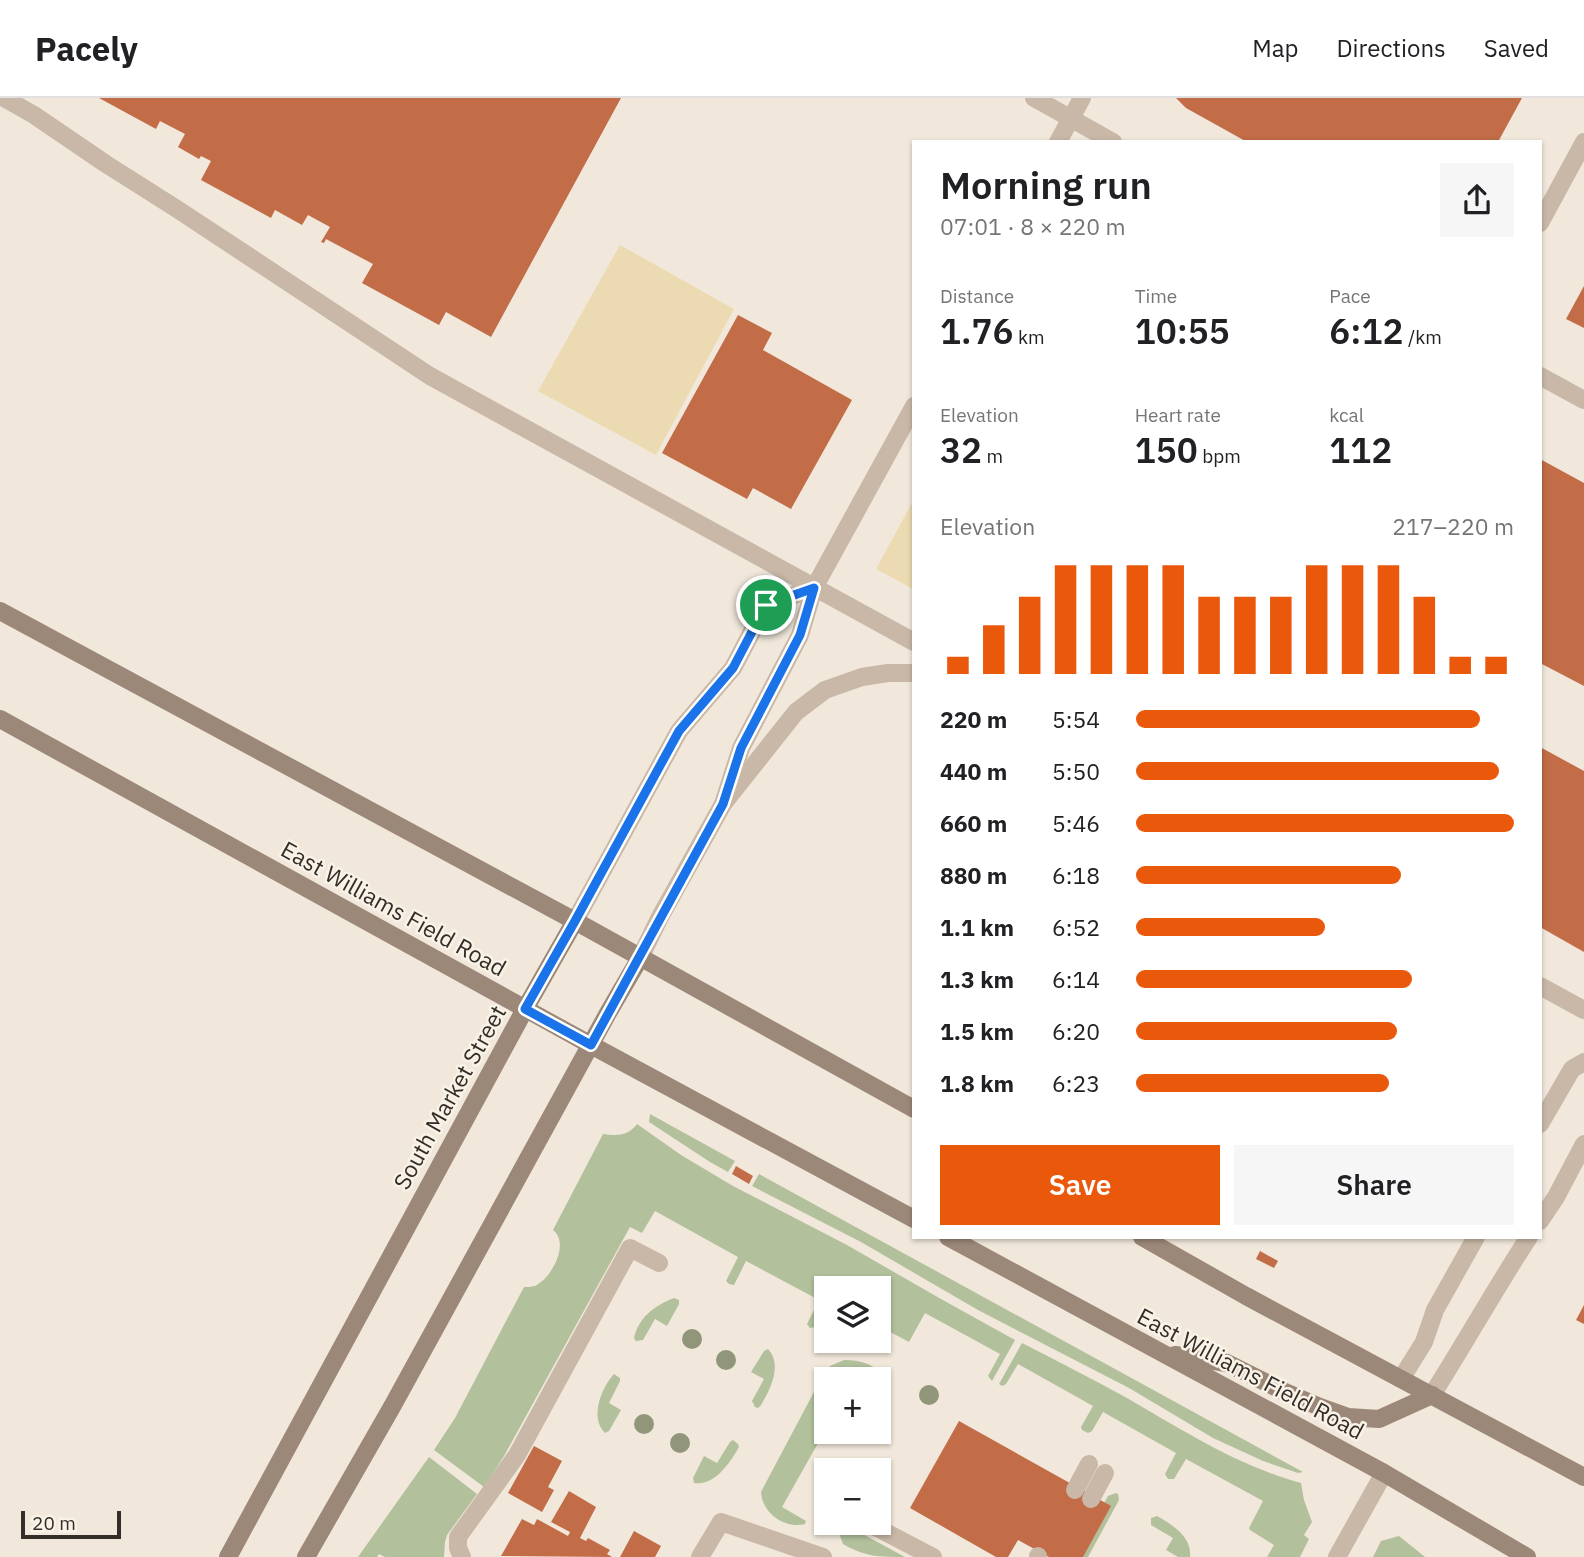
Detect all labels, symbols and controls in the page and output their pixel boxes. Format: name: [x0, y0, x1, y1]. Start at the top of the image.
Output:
text: Pacely: [35, 27, 138, 70]
text: Map: [1252, 32, 1298, 64]
text: Directions: [1336, 32, 1446, 64]
text: Saved: [1484, 32, 1549, 64]
text: Morning run: [940, 160, 1152, 209]
button: share: [1440, 163, 1514, 237]
text: 07:01 · 8 × 220 m: [940, 211, 1126, 241]
text: Distance: [940, 284, 1014, 308]
text: Time: [1135, 284, 1177, 308]
text: Pace: [1329, 284, 1371, 308]
text: 1.76: [940, 308, 1013, 354]
text: 10:55: [1135, 308, 1230, 354]
text: 6:12: [1329, 308, 1404, 354]
text: km: [1013, 325, 1045, 349]
text: /km: [1404, 325, 1442, 349]
text: Elevation: [940, 403, 1019, 427]
text: Heart rate: [1135, 403, 1221, 427]
text: kcal: [1329, 403, 1364, 427]
text: 32: [940, 427, 982, 473]
text: 150: [1135, 427, 1198, 473]
text: 112: [1329, 427, 1392, 473]
text: m: [982, 444, 1003, 468]
text: bpm: [1198, 444, 1241, 468]
text: Elevation: [940, 511, 1035, 541]
text: 217–220 m: [1392, 511, 1514, 541]
pin: [736, 575, 796, 635]
icon: arrive: [747, 586, 785, 624]
text: 220 m: [940, 704, 1007, 734]
text: 5:54: [1052, 704, 1100, 734]
text: 440 m: [940, 756, 1007, 786]
text: 5:50: [1052, 756, 1100, 786]
text: 660 m: [940, 808, 1007, 838]
text: 5:46: [1052, 808, 1100, 838]
street label: East Williams Field Road: [276, 834, 512, 982]
text: 880 m: [940, 860, 1007, 890]
text: 6:18: [1052, 860, 1100, 890]
text: 1.1 km: [940, 912, 1014, 942]
text: 6:52: [1052, 912, 1100, 942]
text: 1.3 km: [940, 964, 1014, 994]
text: 6:14: [1052, 964, 1100, 994]
street label: South Market Street: [386, 1000, 512, 1194]
text: 1.5 km: [940, 1016, 1014, 1046]
text: 6:20: [1052, 1016, 1100, 1046]
text: 1.8 km: [940, 1068, 1014, 1098]
text: 6:23: [1052, 1068, 1100, 1098]
button: Save: [940, 1145, 1220, 1225]
button: Share: [1234, 1145, 1514, 1225]
map controls: [814, 1276, 891, 1535]
button: layers: [814, 1276, 891, 1353]
street label: East Williams Field Road: [1132, 1300, 1370, 1446]
button: +: [814, 1367, 891, 1444]
button: −: [814, 1458, 891, 1535]
scale bar: [21, 1508, 121, 1540]
text: 20 m: [32, 1511, 76, 1535]

